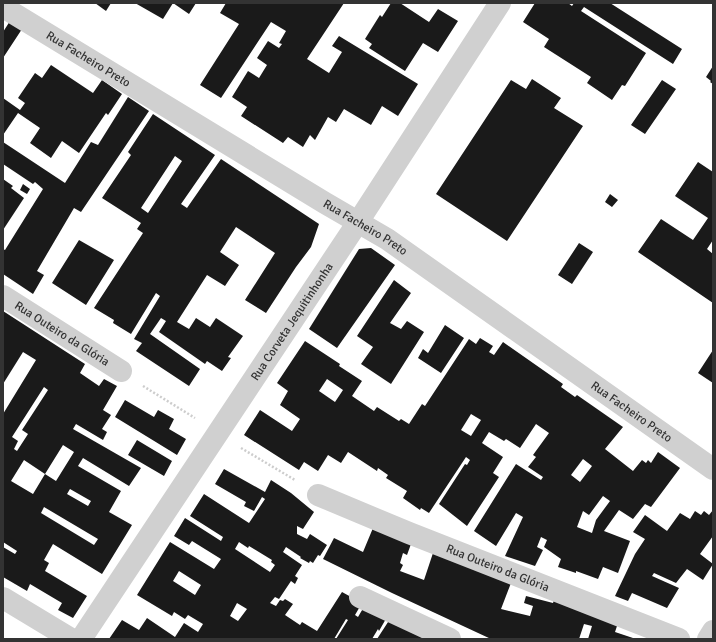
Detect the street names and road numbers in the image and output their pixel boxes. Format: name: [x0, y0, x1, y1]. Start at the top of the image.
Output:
street label: Rua Facheiro Preto: [44, 28, 133, 90]
street label: Rua Facheiro Preto: [320, 196, 410, 259]
street label: Rua Corveta Jequitinhonha: [247, 260, 336, 383]
street label: Rua Outeiro da Glória: [12, 298, 112, 369]
street label: Rua Facheiro Preto: [588, 378, 675, 445]
street label: Rua Outeiro da Glória: [444, 541, 552, 595]

